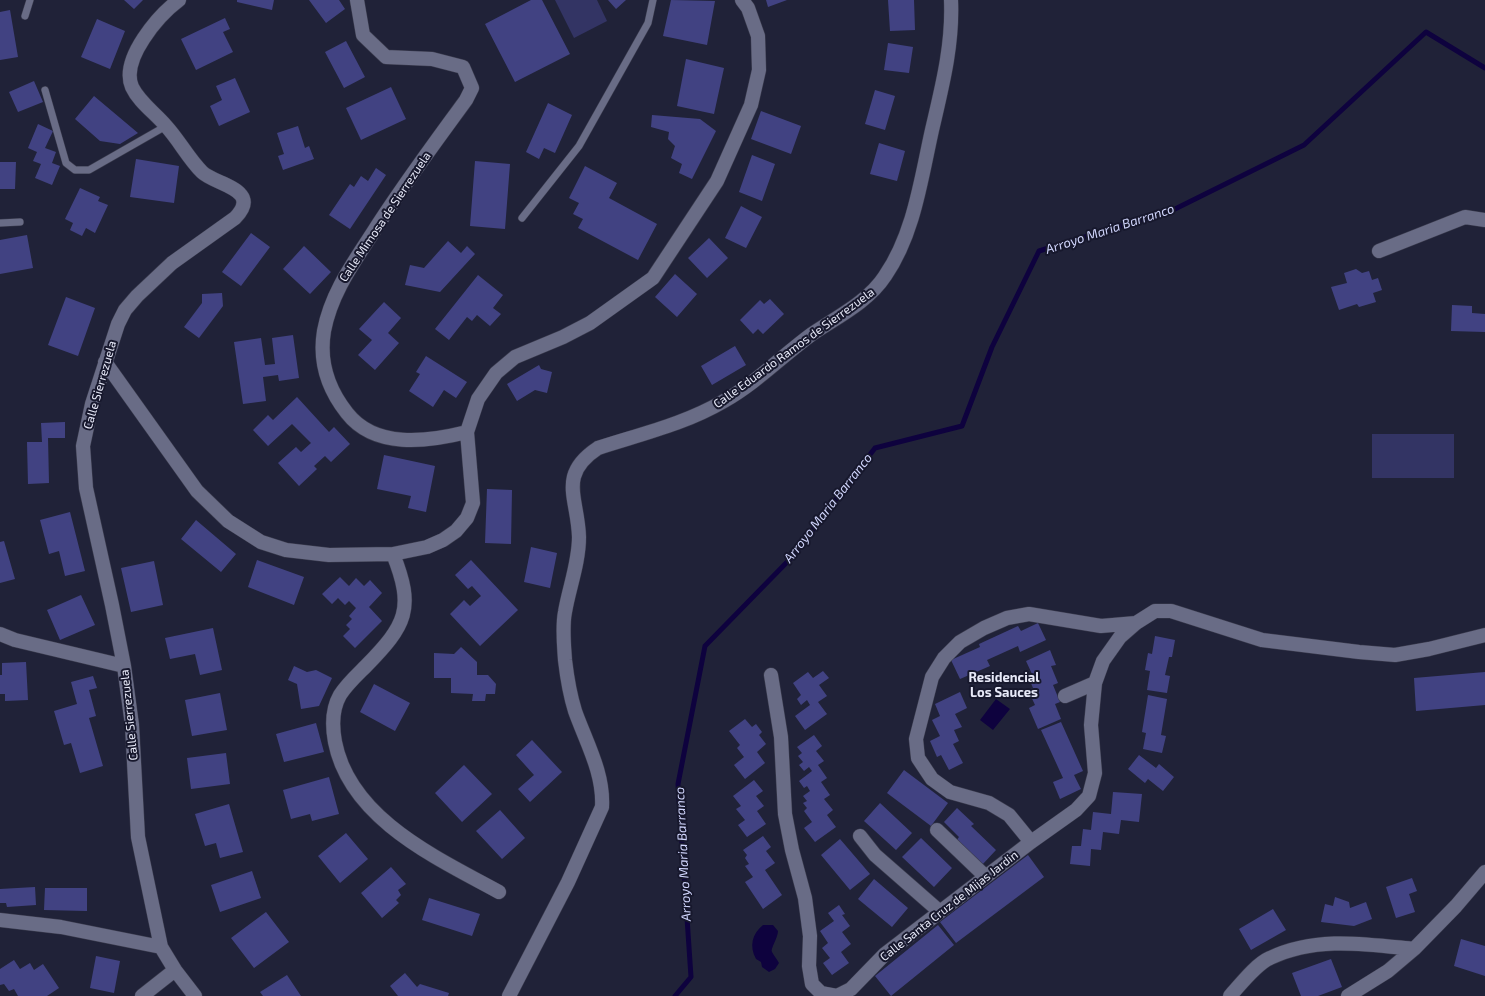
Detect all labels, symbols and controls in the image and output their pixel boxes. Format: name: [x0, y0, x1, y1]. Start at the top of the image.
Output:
street label: Calle Mimosa de Sierrezuela: [336, 149, 434, 285]
water label: Arroyo Maria Barranco: [1044, 201, 1176, 257]
street label: Calle Eduardo Ramos de Sierrezuela: [711, 285, 877, 411]
street label: Calle Sierrezuela: [80, 339, 120, 431]
water label: Arroyo Maria Barranco: [780, 450, 876, 566]
street label: Calle Sierrezuela: [117, 669, 141, 761]
district label: Residencial Los Sauces: [969, 670, 1039, 701]
water label: Arroyo Maria Barranco: [672, 786, 694, 922]
street label: Calle Santa Cruz de Mijas Jardin: [877, 848, 1021, 964]

